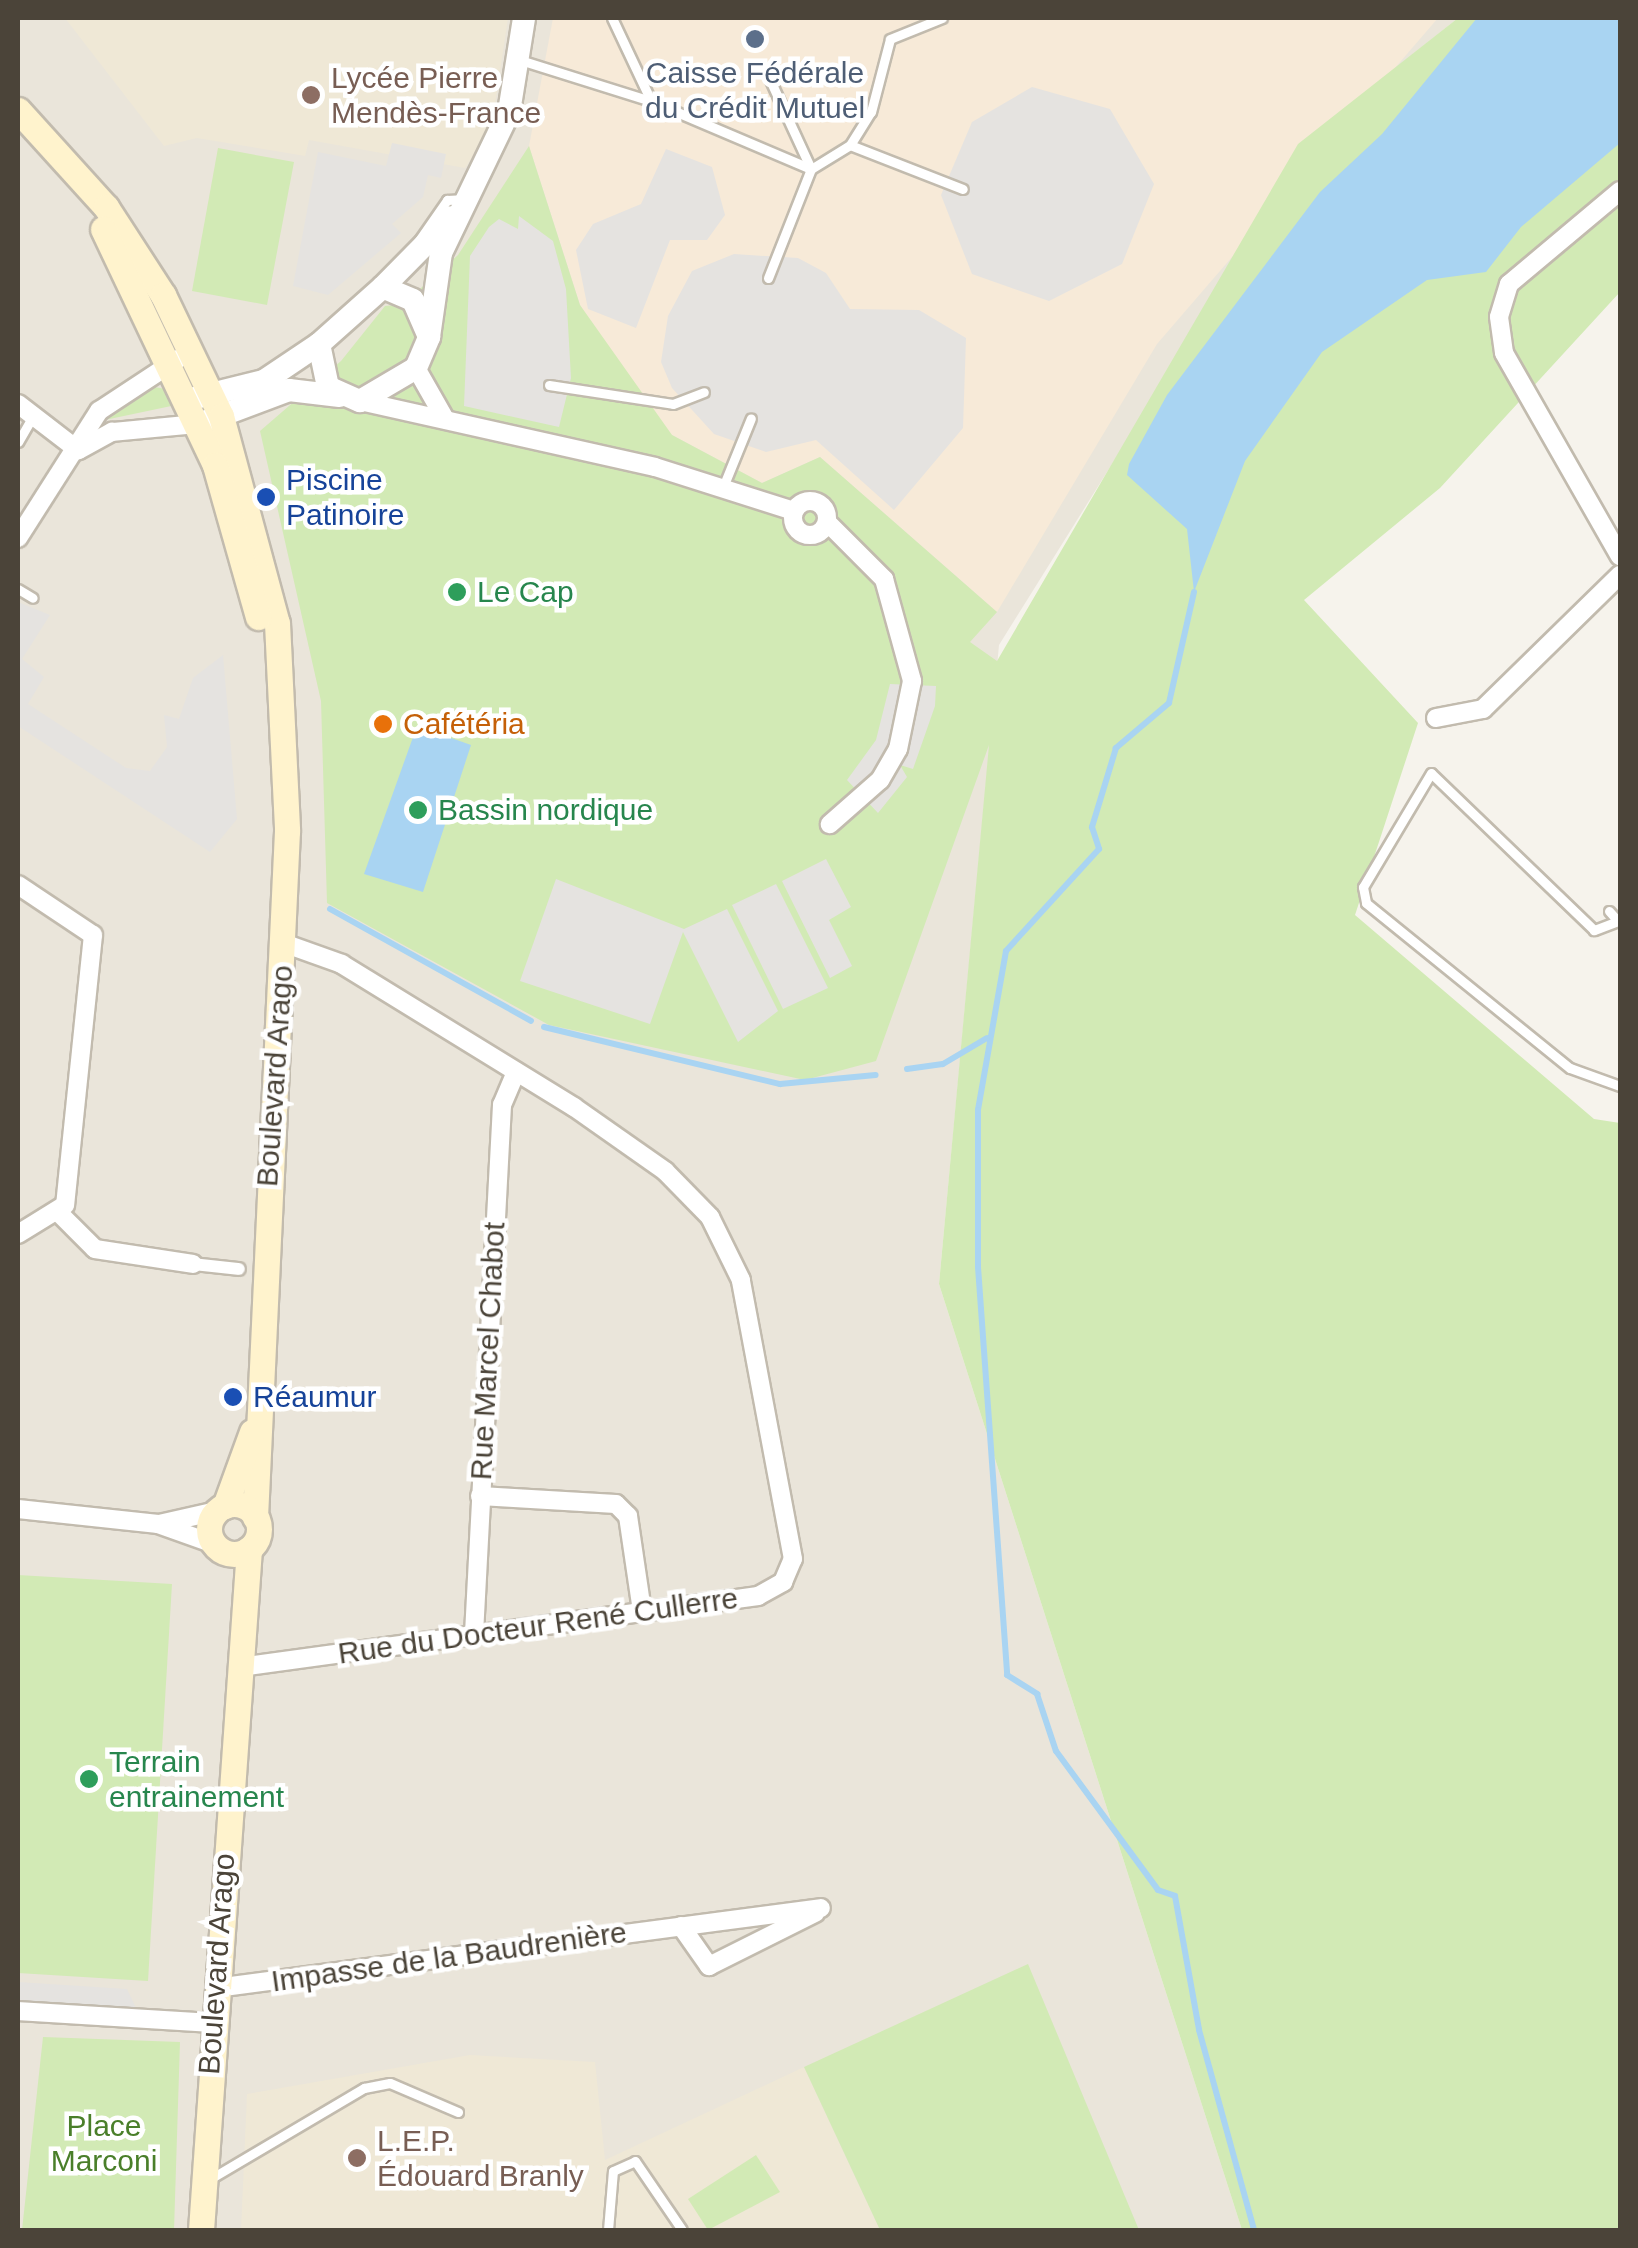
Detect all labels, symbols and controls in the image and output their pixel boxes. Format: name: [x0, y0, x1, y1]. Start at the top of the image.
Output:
marker: Caisse Fédérale du Crédit Mutuel: [744, 28, 766, 50]
place label: Caisse Fédérale du Crédit Mutuel: [645, 55, 865, 126]
place label: Lycée Pierre Mendès-France: [331, 60, 541, 130]
marker: Lycée Pierre Mendès-France: [300, 84, 322, 106]
place label: Piscine Patinoire: [286, 462, 404, 532]
marker: Piscine Patinoire: [255, 486, 277, 508]
place label: Le Cap: [477, 574, 574, 610]
marker: Le Cap: [446, 581, 468, 603]
place label: Cafétéria: [403, 706, 525, 742]
marker: Cafétéria: [372, 713, 394, 735]
place label: Bassin nordique: [438, 792, 653, 828]
marker: Bassin nordique: [407, 799, 429, 821]
street label: Boulevard Arago: [249, 963, 301, 1189]
street label: Rue Marcel Chabot: [463, 1221, 513, 1481]
place label: Réaumur: [253, 1379, 376, 1415]
marker: Réaumur: [222, 1386, 244, 1408]
street label: Rue du Docteur René Cullerre: [336, 1580, 740, 1672]
place label: Terrain entrainement: [109, 1744, 284, 1814]
marker: Terrain entrainement: [78, 1768, 100, 1790]
street label: Boulevard Arago: [191, 1851, 243, 2077]
street label: Impasse de la Baudrenière: [269, 1914, 629, 2000]
park label: Place Marconi: [51, 2108, 157, 2178]
place label: L.E.P. Édouard Branly: [377, 2123, 584, 2194]
marker: L.E.P. Édouard Branly: [346, 2147, 368, 2169]

